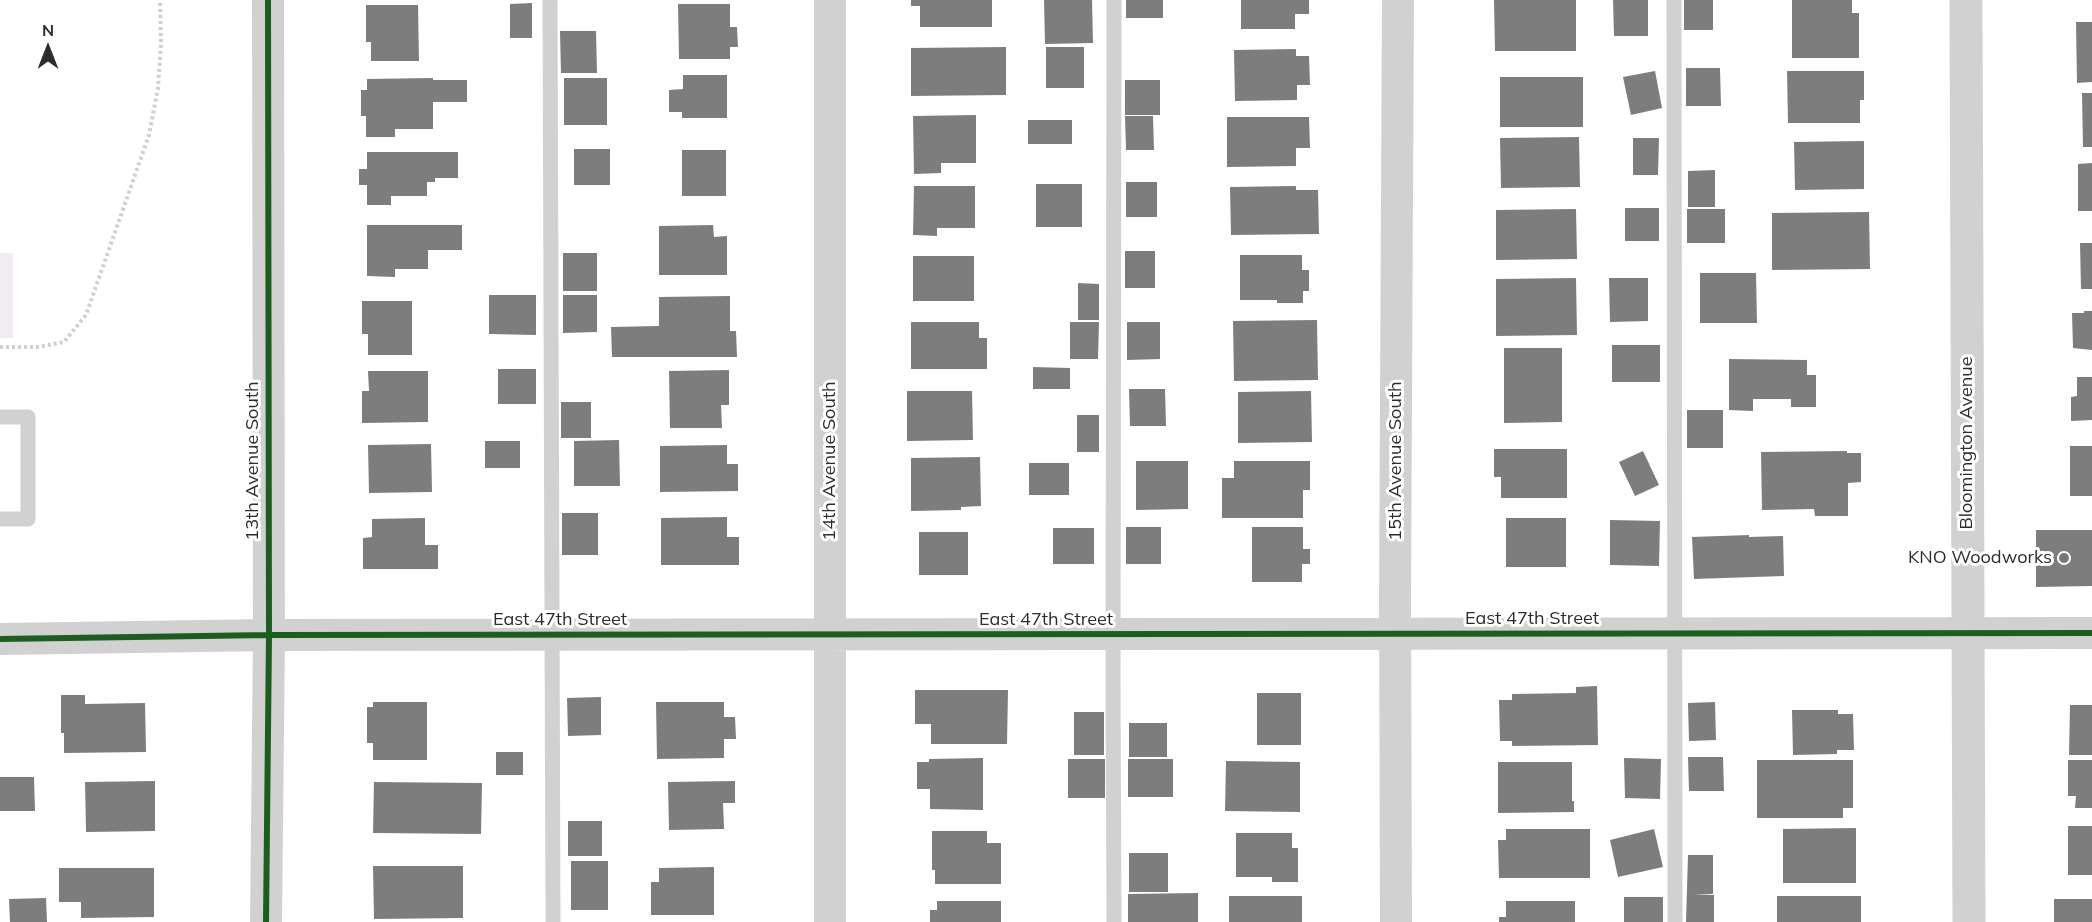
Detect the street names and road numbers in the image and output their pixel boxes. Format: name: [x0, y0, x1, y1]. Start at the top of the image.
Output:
street label: Bloomington Avenue: [1956, 356, 1978, 530]
street label: 13th Avenue South: [242, 381, 264, 541]
street label: 14th Avenue South: [819, 381, 841, 541]
street label: 15th Avenue South: [1385, 381, 1407, 541]
street label: East 47th Street: [1465, 608, 1599, 630]
street label: East 47th Street: [493, 609, 627, 631]
street label: East 47th Street: [979, 609, 1113, 631]

